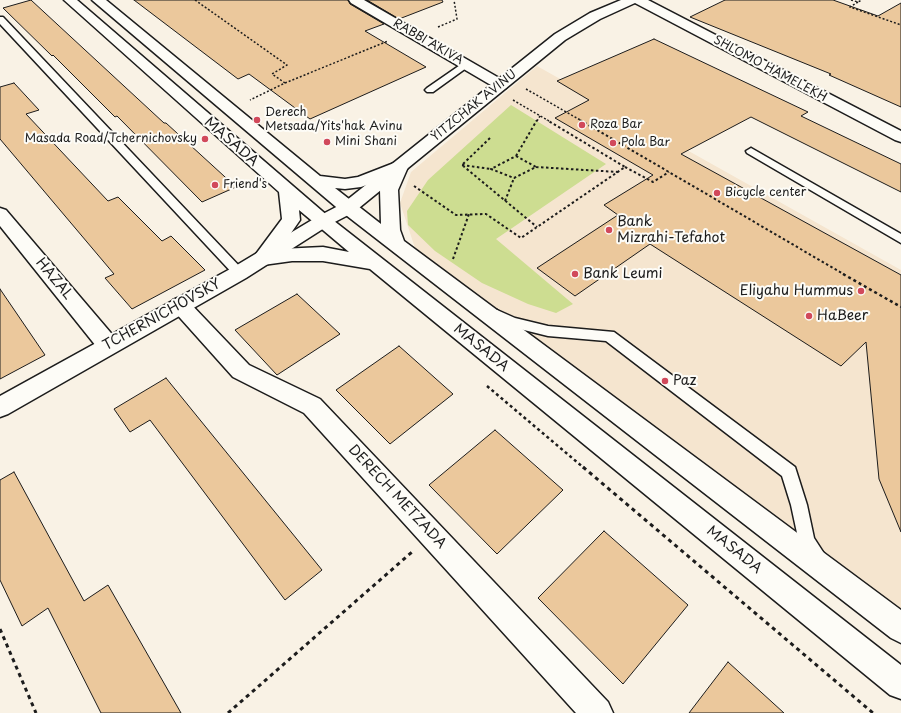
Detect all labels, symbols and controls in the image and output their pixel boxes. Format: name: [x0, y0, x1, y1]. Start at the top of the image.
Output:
street label: RABBI AKIVA: [390, 16, 466, 68]
street label: SHLOMO HAMELEKH: [711, 33, 829, 105]
street label: YITZCHAK AVINU: [429, 67, 519, 145]
place label: Derech Metsada/Yits'hak Avinu: [265, 106, 402, 134]
street label: MASADA: [200, 114, 262, 170]
marker: Derech Metsada/Yits'hak Avinu: [252, 115, 262, 125]
place label: Roza Bar: [590, 118, 642, 132]
marker: Roza Bar: [577, 120, 587, 130]
place label: Masada Road/Tchernichovsky: [25, 132, 197, 146]
marker: Masada Road/Tchernichovsky: [200, 134, 210, 144]
place label: Mini Shani: [335, 135, 397, 149]
place label: Pola Bar: [621, 136, 670, 150]
marker: Mini Shani: [322, 137, 332, 147]
marker: Pola Bar: [608, 138, 618, 148]
place label: Friend's: [223, 178, 267, 192]
marker: Friend's: [210, 180, 220, 190]
place label: Bicycle center: [725, 186, 806, 200]
marker: Bicycle center: [712, 188, 722, 198]
place label: Bank Mizrahi-Tefahot: [617, 214, 725, 246]
marker: Bank Mizrahi-Tefahot: [604, 225, 614, 235]
street label: HAZAL: [32, 255, 76, 303]
place label: Bank Leumi: [583, 266, 663, 282]
marker: Bank Leumi: [570, 269, 580, 279]
street label: TCHERNICHOVSKY: [100, 276, 224, 354]
place label: Eliyahu Hummus: [740, 283, 853, 299]
marker: Eliyahu Hummus: [856, 286, 866, 296]
place label: HaBeer: [817, 308, 868, 324]
marker: HaBeer: [804, 311, 814, 321]
street label: MASADA: [450, 321, 512, 375]
place label: Paz: [673, 373, 696, 389]
marker: Paz: [660, 376, 670, 386]
street label: DERECH METZADA: [345, 442, 449, 552]
street label: MASADA: [703, 523, 765, 577]

